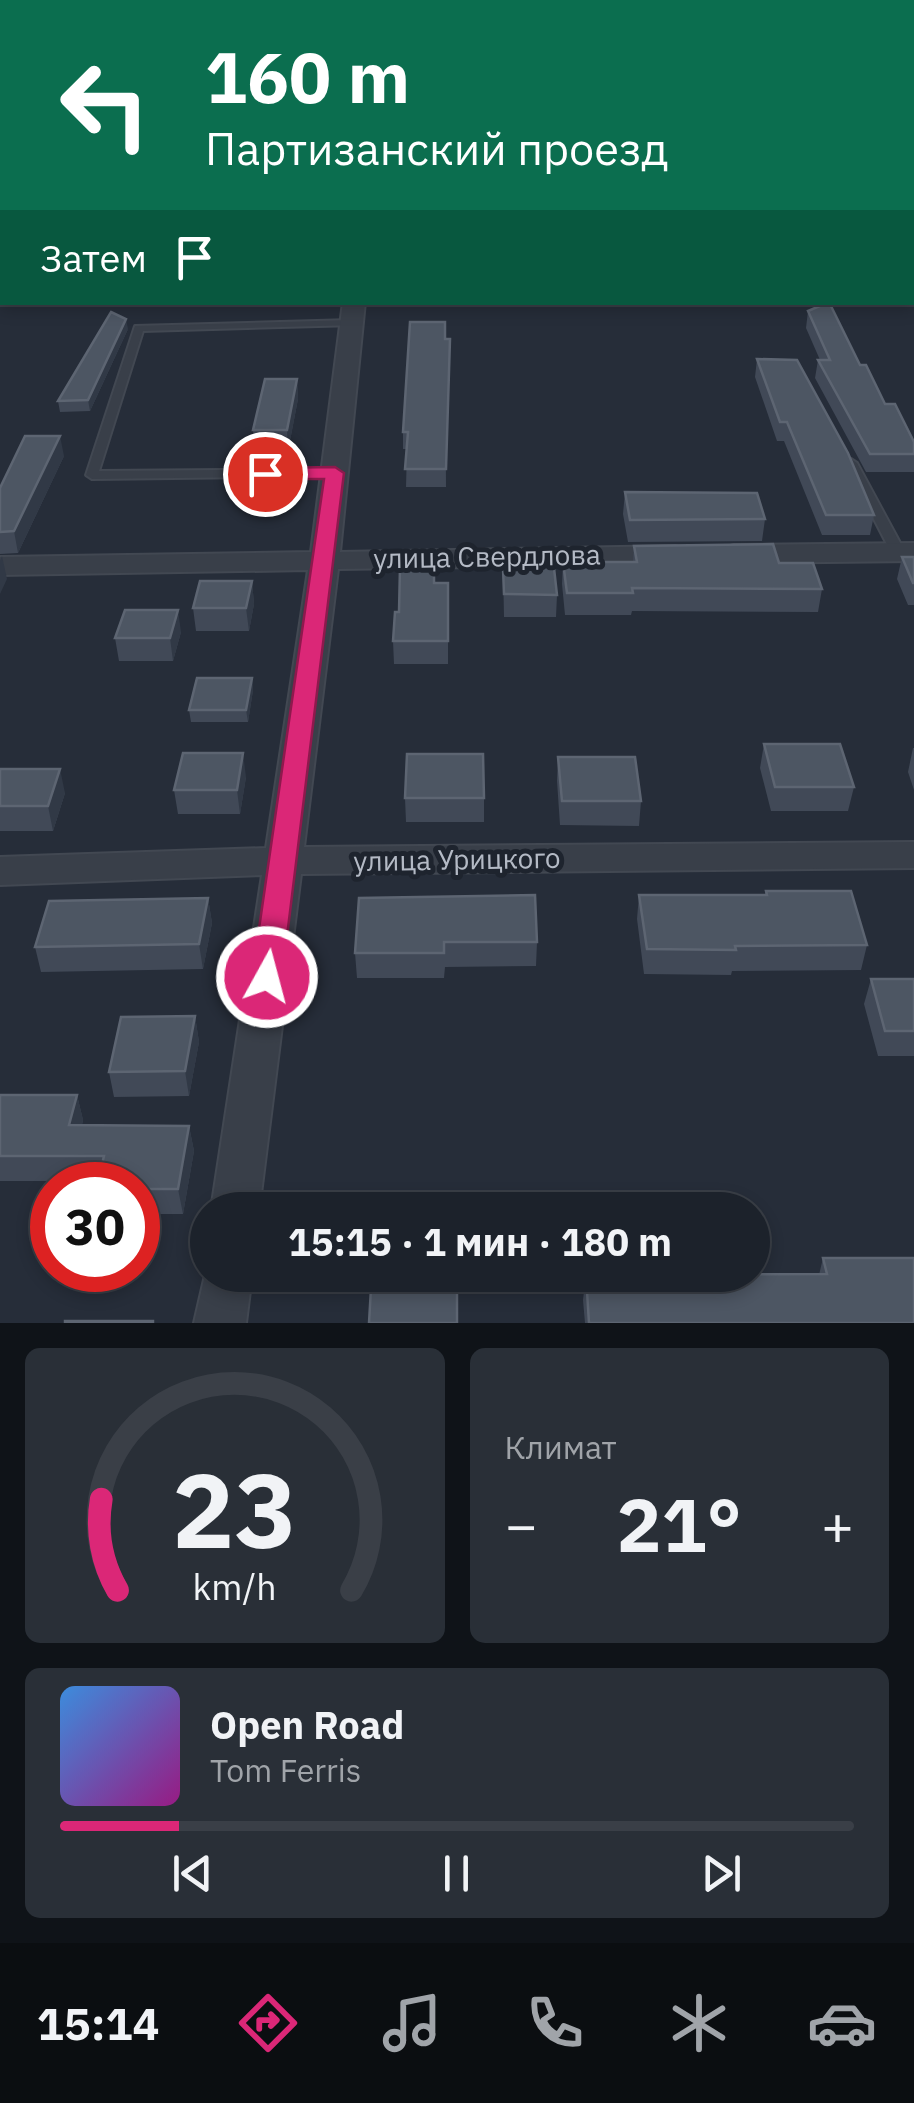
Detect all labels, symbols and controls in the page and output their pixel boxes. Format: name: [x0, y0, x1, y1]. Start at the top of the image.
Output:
text: 160 m: [205, 31, 410, 122]
icon: left: [40, 40, 170, 170]
text: Партизанский проезд: [205, 119, 668, 177]
icon: arrive: [167, 230, 222, 285]
text: Затем: [40, 233, 147, 282]
pin: [223, 432, 308, 517]
icon: arrive: [238, 447, 293, 502]
street label: улица Свердлова: [373, 536, 601, 576]
street label: улица Урицкого: [353, 839, 561, 879]
position arrow: [215, 925, 319, 1029]
speed limit sign: 30: [30, 1162, 160, 1292]
text: 15:15 · 1 мин · 180 m: [288, 1217, 672, 1266]
text: Климат: [505, 1426, 617, 1468]
text: 23: [172, 1441, 297, 1577]
text: 21°: [617, 1475, 742, 1573]
text: −: [505, 1489, 538, 1560]
text: +: [821, 1489, 854, 1560]
text: km/h: [193, 1563, 277, 1610]
text: Open Road: [210, 1700, 404, 1749]
text: Tom Ferris: [210, 1749, 361, 1791]
icon: previous: [165, 1846, 220, 1901]
icon: pause: [429, 1846, 484, 1901]
icon: next: [694, 1846, 749, 1901]
icon: directions: [233, 1988, 303, 2058]
icon: music: [377, 1988, 447, 2058]
icon: phone: [520, 1988, 590, 2058]
icon: climate: [664, 1988, 734, 2058]
icon: car: [807, 1988, 877, 2058]
text: 15:14: [37, 1994, 160, 2052]

